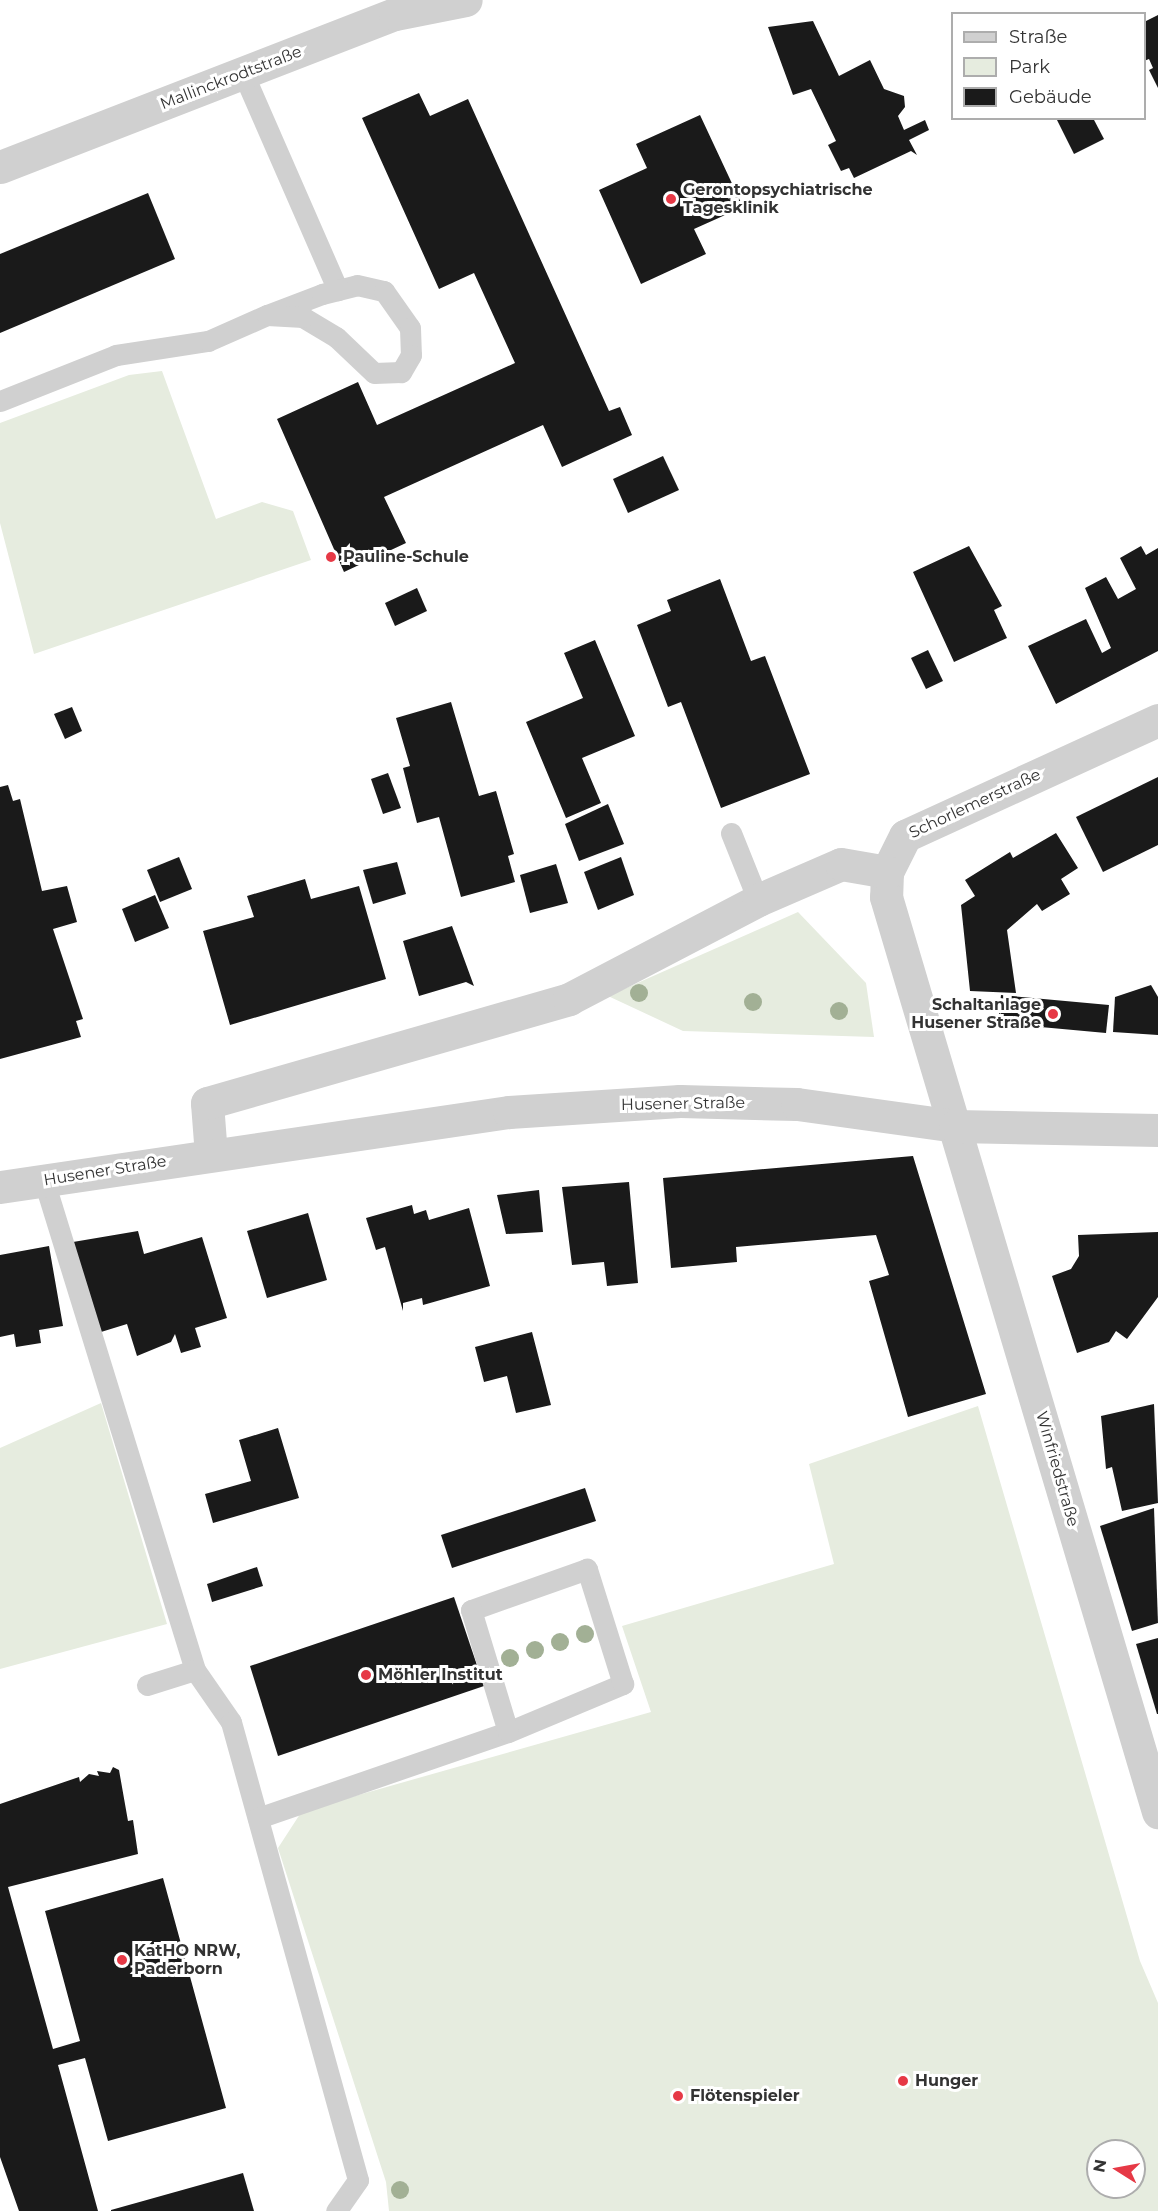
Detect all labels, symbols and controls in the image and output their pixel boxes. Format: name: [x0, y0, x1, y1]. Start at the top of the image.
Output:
legend: [951, 12, 1146, 120]
text: Straße: [1009, 26, 1067, 48]
street label: Mallinckrodtstraße: [158, 42, 304, 114]
text: Park: [1009, 56, 1050, 78]
text: Gebäude: [1009, 86, 1092, 108]
place label: Gerontopsychiatrische Tagesklinik: [683, 180, 873, 218]
marker: Gerontopsychiatrische Tagesklinik: [664, 192, 678, 206]
place label: Pauline-Schule: [343, 547, 469, 567]
marker: Pauline-Schule: [324, 550, 338, 564]
street label: Schorlemerstraße: [906, 765, 1044, 843]
place label: Schaltanlage Husener Straße: [911, 995, 1041, 1033]
marker: Schaltanlage Husener Straße: [1046, 1007, 1060, 1021]
street label: Husener Straße: [621, 1093, 745, 1115]
street label: Husener Straße: [42, 1152, 168, 1190]
street label: Winfriedstraße: [1031, 1409, 1083, 1529]
place label: Möhler Institut: [378, 1665, 503, 1685]
marker: Möhler Institut: [359, 1668, 373, 1682]
place label: KatHO NRW, Paderborn: [134, 1941, 240, 1979]
marker: KatHO NRW, Paderborn: [115, 1953, 129, 1967]
place label: Hunger: [915, 2071, 978, 2091]
marker: Hunger: [896, 2074, 910, 2088]
place label: Flötenspieler: [690, 2086, 800, 2106]
marker: Flötenspieler: [671, 2089, 685, 2103]
north arrow: [1086, 2139, 1146, 2199]
text: N: [1089, 2158, 1110, 2174]

